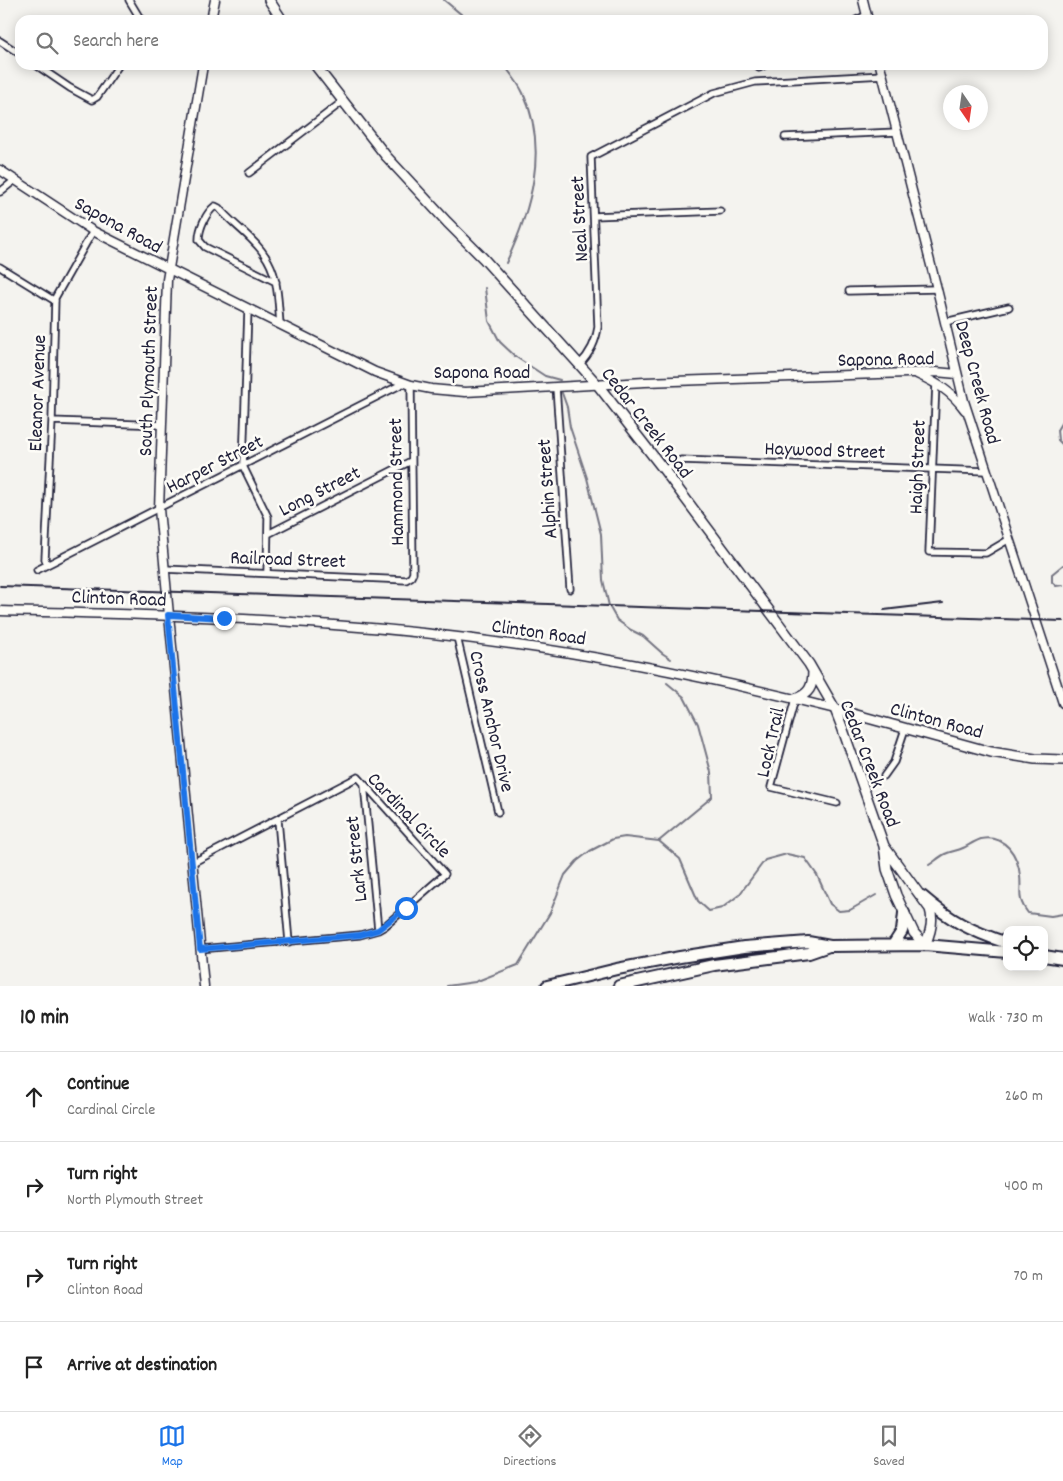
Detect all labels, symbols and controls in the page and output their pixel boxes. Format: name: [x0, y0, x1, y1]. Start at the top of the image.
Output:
search box: [15, 15, 1048, 70]
icon: search: [33, 29, 61, 57]
text: Search here: [73, 29, 159, 56]
north arrow: [943, 85, 988, 130]
street label: Neal Street: [565, 175, 597, 263]
street label: Sapona Road: [68, 191, 167, 262]
street label: South Plymouth Street: [133, 285, 167, 457]
street label: Deep Creek Road: [946, 318, 1006, 448]
street label: Eleanor Avenue: [23, 334, 55, 452]
street label: Sapona Road: [837, 346, 935, 376]
street label: Sapona Road: [434, 360, 530, 388]
street label: Cedar Creek Road: [593, 362, 698, 485]
street label: Hammond Street: [383, 418, 413, 546]
street label: Haigh Street: [903, 419, 935, 515]
street label: Harper Street: [162, 429, 269, 502]
street label: Haywood Street: [764, 436, 886, 468]
street label: Alphin Street: [532, 438, 566, 540]
street label: Long Street: [275, 460, 366, 525]
street label: Railroad Street: [230, 545, 346, 577]
street label: Clinton Road: [71, 584, 167, 616]
route end: [213, 607, 236, 630]
street label: Clinton Road: [490, 613, 588, 654]
street label: Cross Anchor Drive: [460, 648, 520, 795]
street label: Cedar Creek Road: [831, 696, 905, 832]
street label: Clinton Road: [887, 696, 986, 748]
street label: Lock Trail: [750, 705, 794, 780]
street label: Cardinal Circle: [359, 767, 456, 866]
street label: Lark Street: [340, 814, 376, 903]
route start: [395, 897, 418, 920]
map controls: [1003, 926, 1048, 971]
button: locate: [1003, 926, 1048, 971]
text: 10 min: [20, 1004, 69, 1034]
text: Walk · 730 m: [968, 1007, 1043, 1030]
text: Continue: [67, 1072, 129, 1099]
icon: ahead: [20, 1083, 48, 1111]
text: 260 m: [1005, 1085, 1043, 1108]
text: Cardinal Circle: [67, 1099, 155, 1122]
text: Turn right: [67, 1162, 138, 1189]
icon: right: [20, 1173, 48, 1201]
text: 400 m: [1004, 1175, 1043, 1198]
text: North Plymouth Street: [67, 1189, 203, 1212]
text: Turn right: [67, 1252, 138, 1279]
icon: right: [20, 1263, 48, 1291]
text: 70 m: [1013, 1265, 1043, 1288]
text: Clinton Road: [67, 1279, 143, 1302]
icon: arrive: [20, 1353, 48, 1381]
text: Arrive at destination: [67, 1353, 217, 1380]
tab: Map: [158, 1422, 186, 1472]
tab: Directions: [503, 1422, 556, 1472]
tab: Saved: [873, 1422, 905, 1472]

